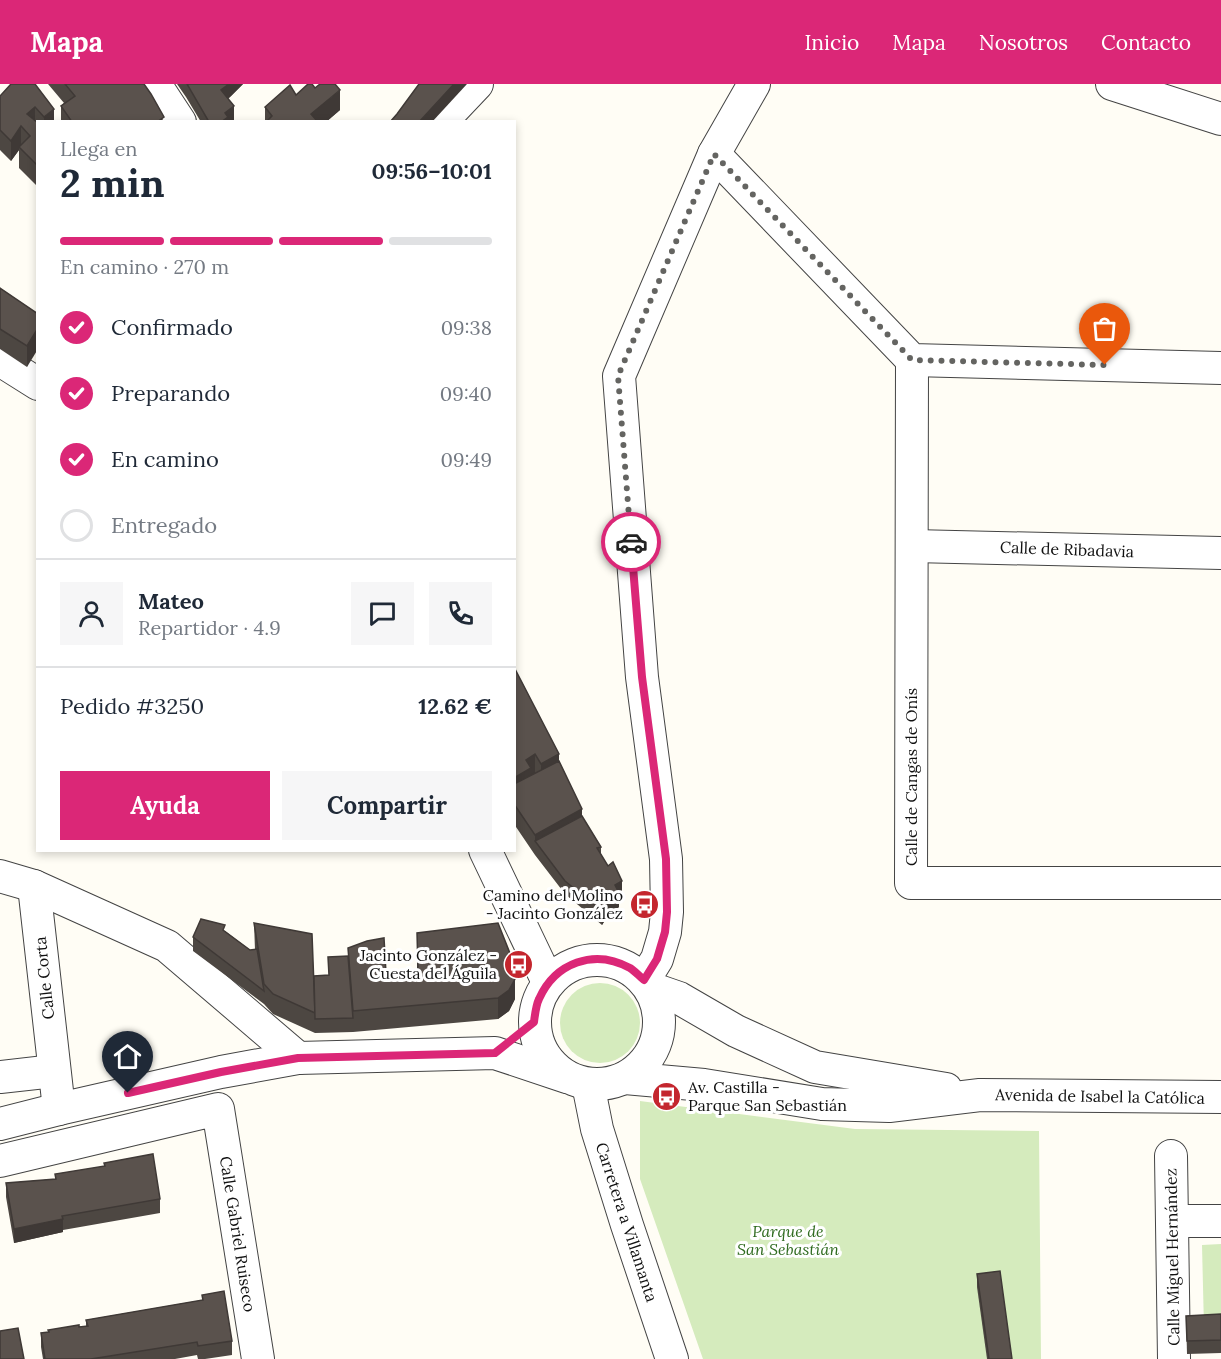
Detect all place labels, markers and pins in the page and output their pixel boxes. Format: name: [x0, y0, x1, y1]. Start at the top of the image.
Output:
pin: [1079, 303, 1130, 365]
place label: Camino del Molino - Jacinto González: [483, 885, 623, 923]
bus stop icon: Camino del Molino - Jacinto González: [628, 888, 660, 920]
place label: Jacinto González - Cuesta del Águila: [359, 945, 497, 983]
bus stop icon: Jacinto González - Cuesta del Águila: [502, 948, 534, 980]
pin: [102, 1031, 153, 1093]
place label: Av. Castilla - Parque San Sebastián: [687, 1077, 847, 1115]
bus stop icon: Av. Castilla - Parque San Sebastián: [651, 1080, 683, 1112]

